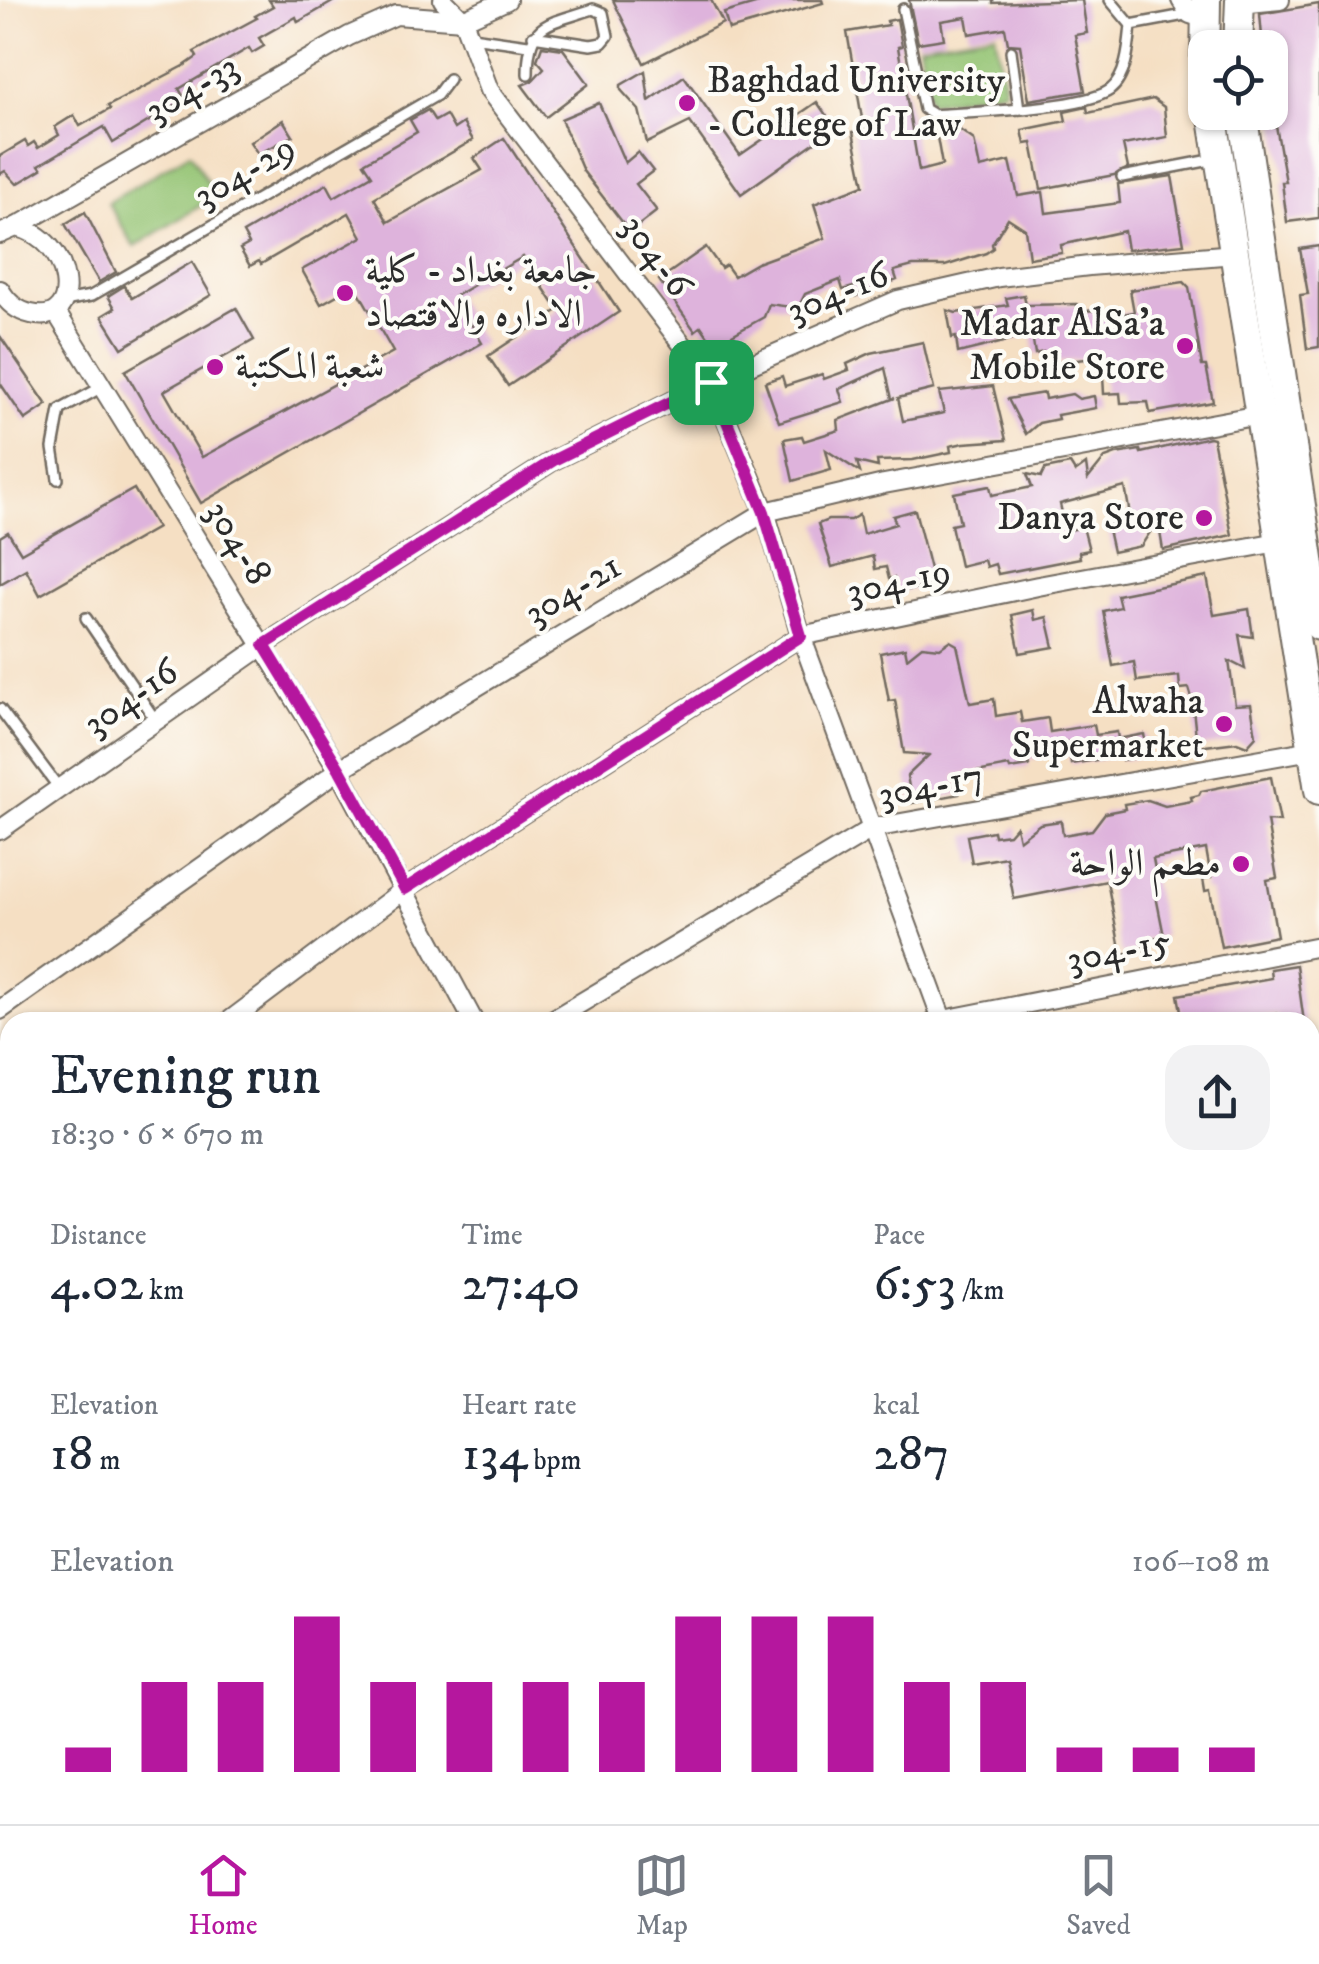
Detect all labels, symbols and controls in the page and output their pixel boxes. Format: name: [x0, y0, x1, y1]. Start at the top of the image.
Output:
map controls: [1188, 30, 1288, 130]
button: locate: [1188, 30, 1288, 130]
street label: 304-33: [137, 43, 247, 135]
place label: Baghdad University - College of Law: [707, 57, 1006, 149]
marker: Baghdad University - College of Law: [676, 92, 698, 114]
street label: 304-29: [186, 124, 304, 220]
street label: 304-6: [609, 205, 703, 308]
place label: جامعة بغداد - كلية الاداره والاقتصاد: [365, 247, 597, 339]
street label: 304-16: [780, 251, 897, 335]
marker: جامعة بغداد - كلية الاداره والاقتصاد: [334, 282, 356, 304]
place label: Madar AlSa'a Mobile Store: [960, 300, 1165, 392]
marker: Madar AlSa'a Mobile Store: [1174, 335, 1196, 357]
pin: [669, 340, 754, 425]
place label: شعبة المكتبة: [235, 343, 385, 391]
icon: arrive: [684, 355, 739, 410]
marker: شعبة المكتبة: [204, 356, 226, 378]
street label: 304-8: [194, 492, 282, 594]
place label: Danya Store: [997, 494, 1184, 542]
marker: Danya Store: [1193, 507, 1215, 529]
street label: 304-21: [516, 543, 630, 637]
street label: 304-19: [843, 548, 955, 616]
street label: 304-16: [74, 647, 189, 748]
place label: Alwaha Supermarket: [1012, 678, 1204, 770]
marker: Alwaha Supermarket: [1213, 713, 1235, 735]
street label: 304-17: [875, 752, 987, 820]
place label: مطعم الواحة: [1070, 840, 1221, 898]
marker: مطعم الواحة: [1230, 853, 1252, 875]
street label: 304-15: [1063, 917, 1175, 985]
text: Evening run: [50, 1043, 321, 1112]
button: share: [1165, 1045, 1270, 1150]
text: 18:30 · 6 × 670 m: [50, 1115, 264, 1155]
text: Distance: [50, 1218, 146, 1253]
text: Time: [462, 1218, 522, 1253]
text: Pace: [873, 1218, 925, 1253]
text: 4.02: [50, 1253, 143, 1316]
text: 27:40: [462, 1253, 580, 1316]
text: 6:53: [873, 1253, 956, 1316]
text: km: [143, 1273, 184, 1308]
text: /km: [956, 1273, 1004, 1308]
text: Elevation: [50, 1388, 158, 1423]
text: Heart rate: [462, 1388, 577, 1423]
text: kcal: [873, 1388, 919, 1423]
text: 18: [50, 1423, 93, 1486]
text: 134: [462, 1423, 527, 1486]
text: 287: [873, 1423, 949, 1486]
text: m: [93, 1443, 120, 1478]
text: bpm: [527, 1443, 582, 1478]
text: Elevation: [50, 1542, 174, 1582]
text: 106–108 m: [1132, 1542, 1270, 1582]
tab: Home: [188, 1848, 258, 1943]
tab: Map: [634, 1848, 689, 1943]
tab: Saved: [1066, 1848, 1131, 1943]

